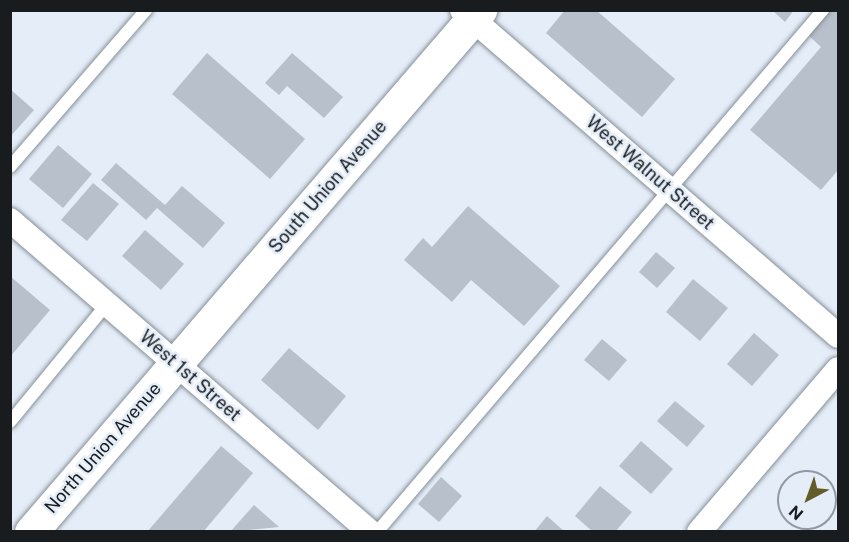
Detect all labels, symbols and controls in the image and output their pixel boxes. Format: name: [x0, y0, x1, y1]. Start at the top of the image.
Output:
street label: West Walnut Street: [581, 111, 719, 235]
street label: South Union Avenue: [265, 116, 391, 258]
street label: West 1st Street: [135, 326, 245, 426]
street label: North Union Avenue: [40, 378, 166, 518]
north arrow: [777, 470, 837, 530]
text: N: [785, 501, 807, 524]

